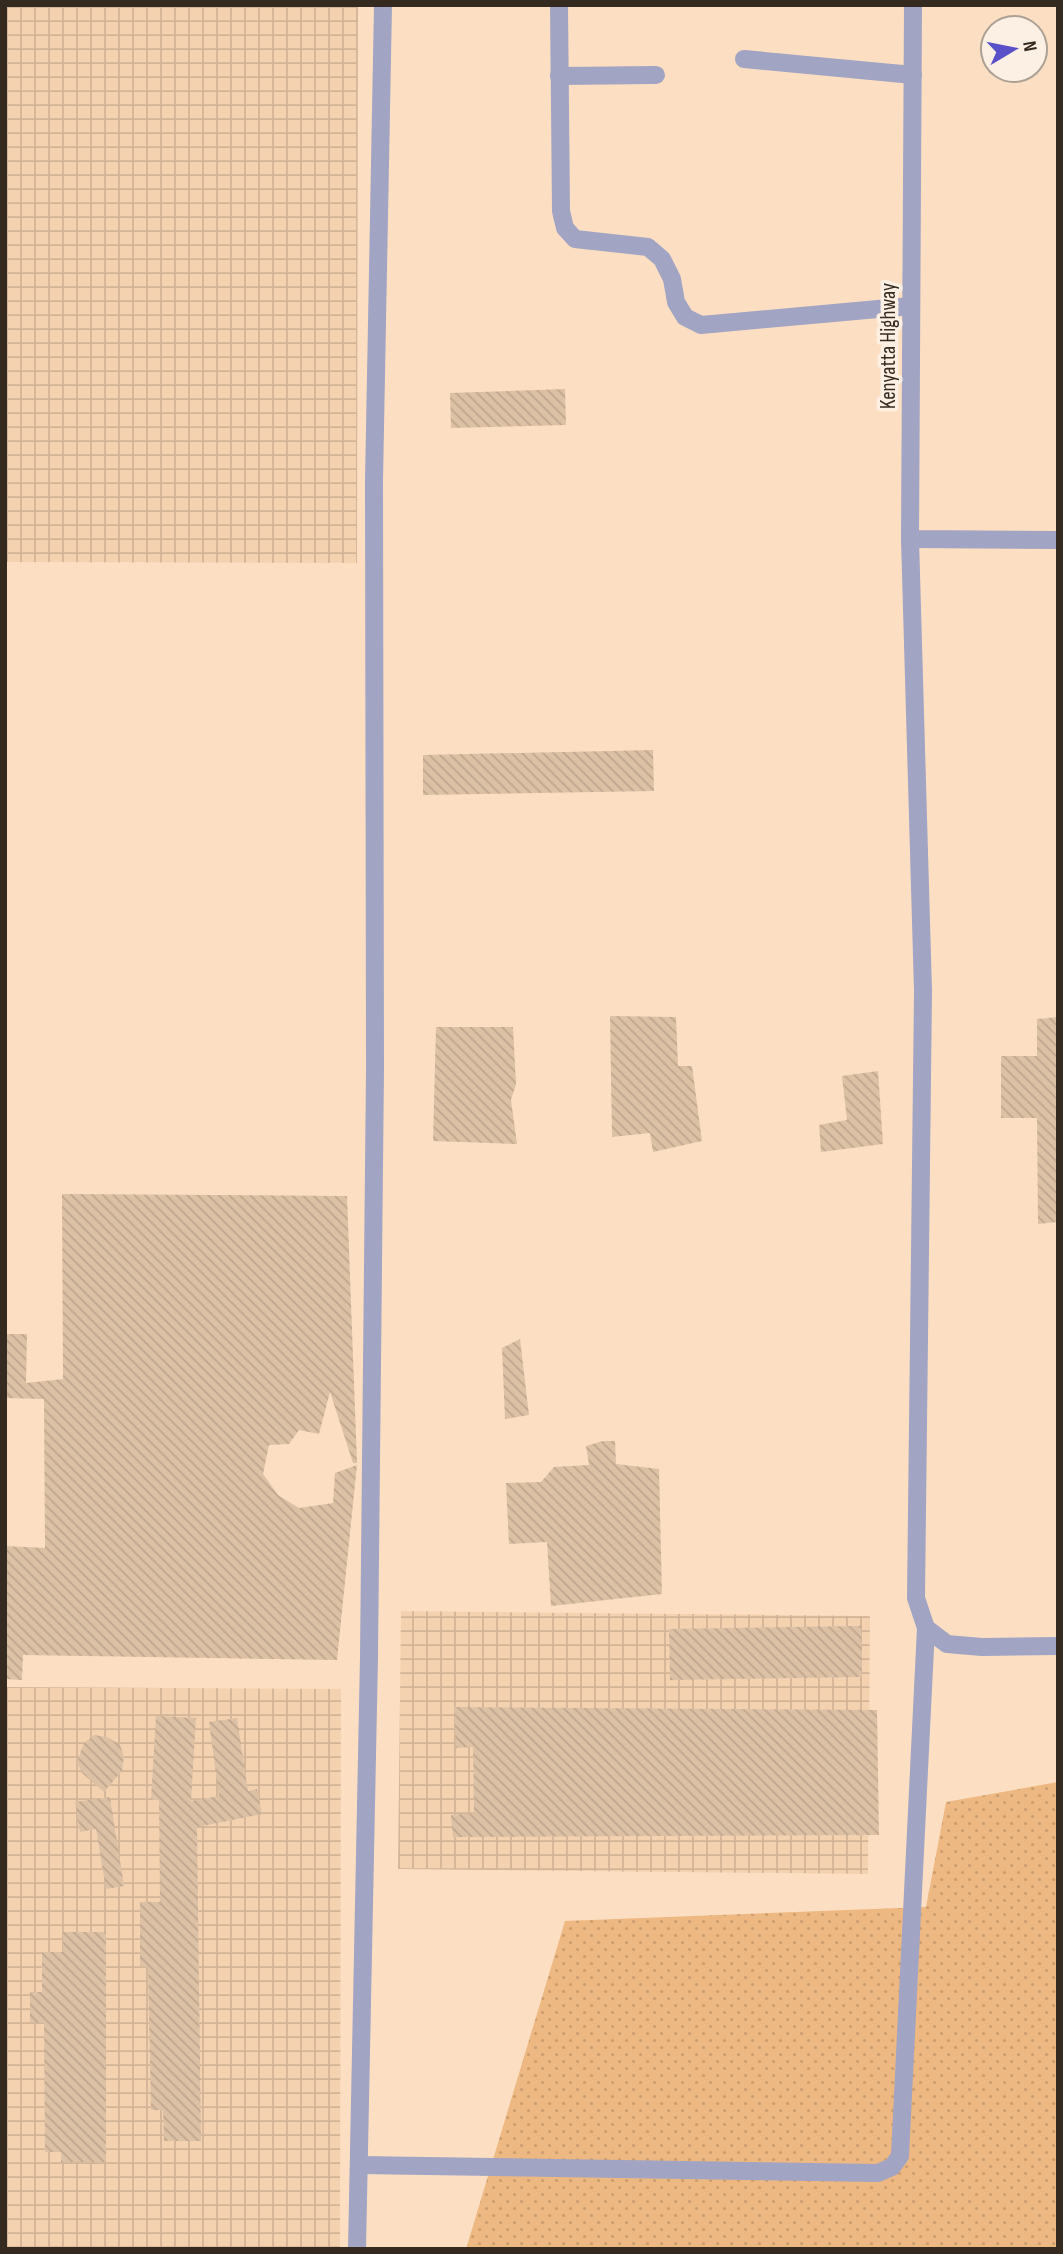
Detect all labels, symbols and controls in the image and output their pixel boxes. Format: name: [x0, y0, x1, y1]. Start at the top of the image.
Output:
north arrow: [979, 14, 1049, 84]
text: N: [1017, 39, 1041, 53]
street label: Kenyatta Highway: [876, 283, 901, 409]

